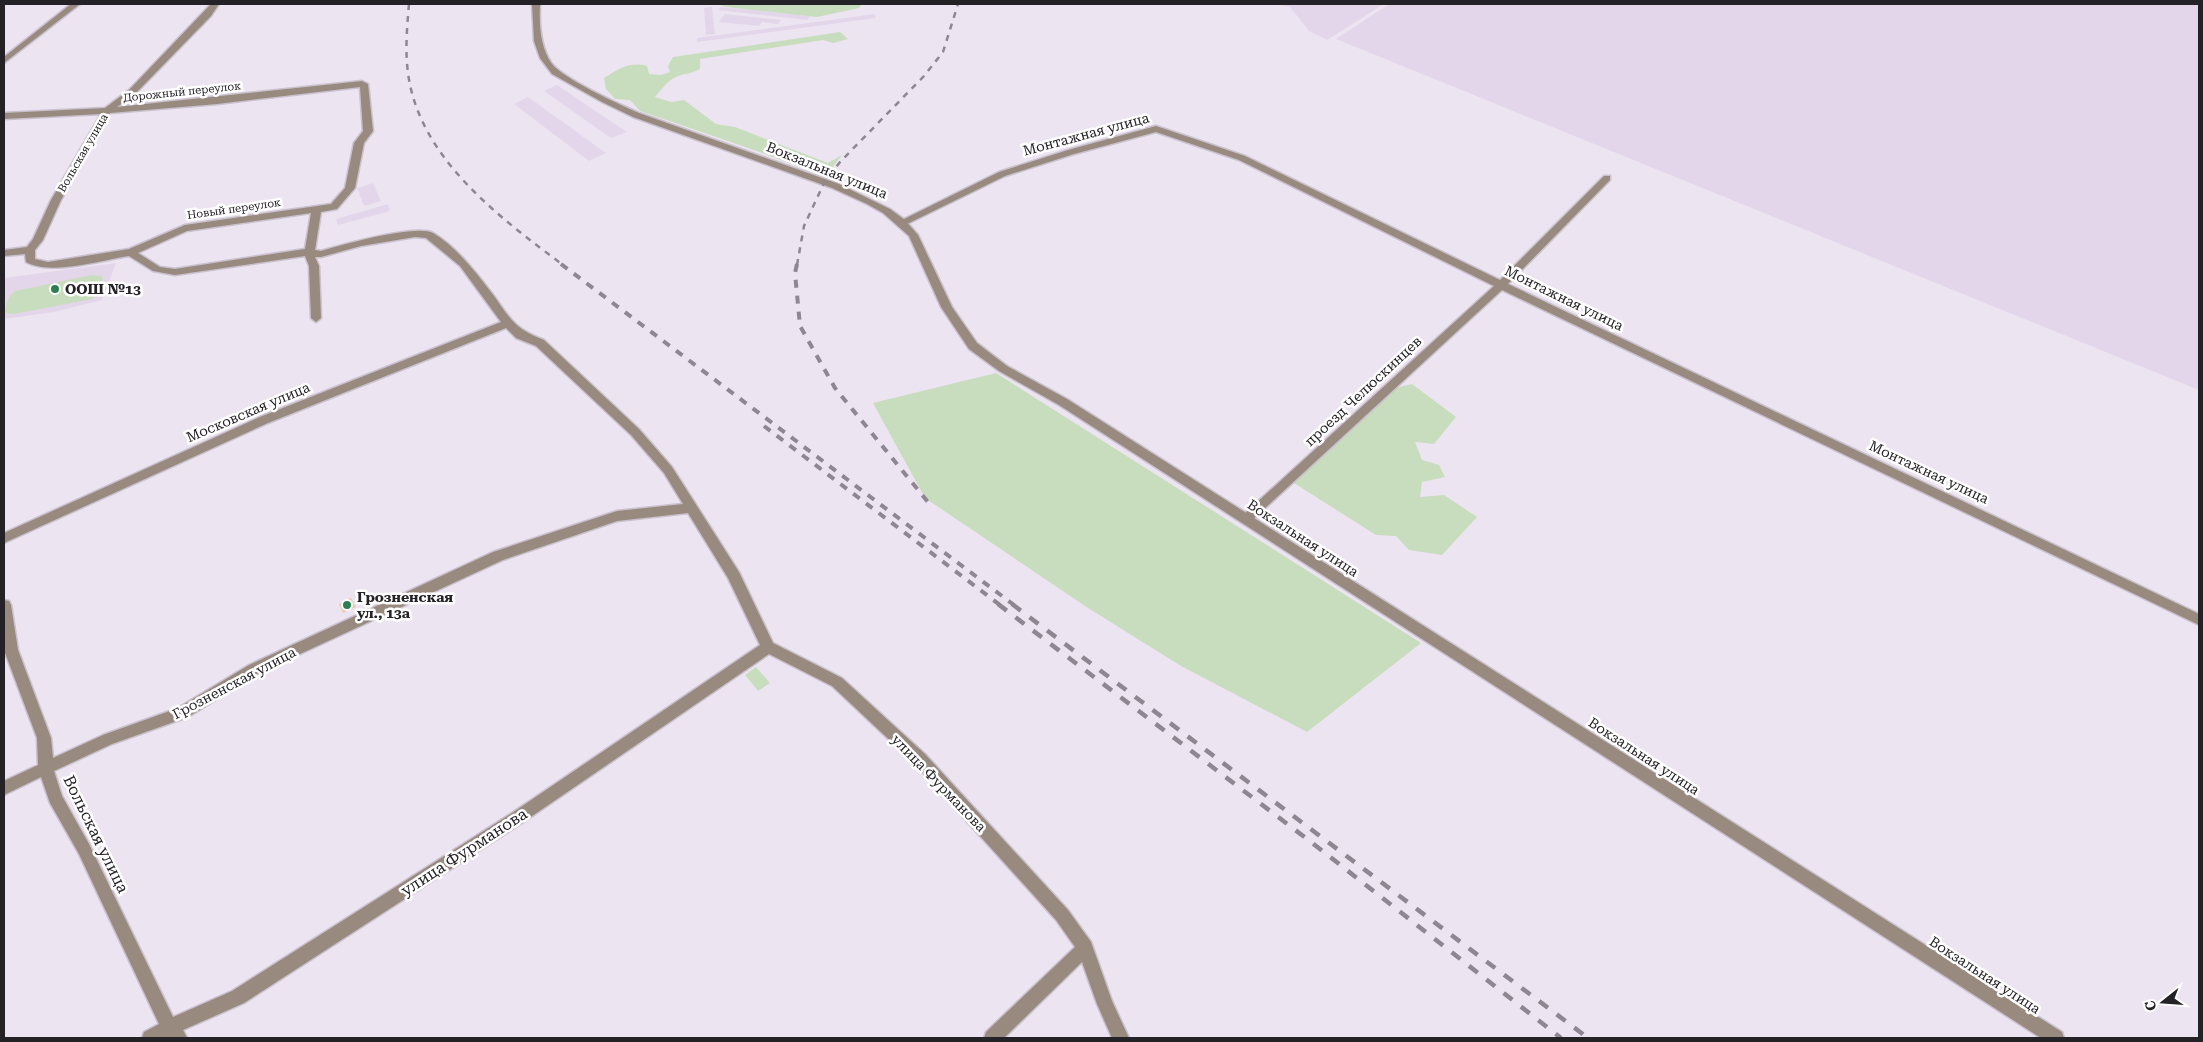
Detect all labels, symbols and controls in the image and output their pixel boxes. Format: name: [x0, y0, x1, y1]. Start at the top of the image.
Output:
street label: Дорожный переулок: [122, 79, 242, 105]
street label: Монтажная улица: [1021, 109, 1151, 159]
street label: Вольская улица: [55, 111, 111, 195]
street label: Вокзальная улица: [764, 138, 890, 202]
street label: Новый переулок: [186, 196, 282, 222]
street label: Монтажная улица: [1502, 262, 1626, 334]
place label: ООШ №13: [65, 281, 141, 297]
marker: ООШ №13: [49, 283, 61, 295]
street label: проезд Челюскинцев: [1301, 333, 1425, 449]
street label: Московская улица: [184, 379, 313, 445]
street label: Монтажная улица: [1867, 437, 1992, 507]
street label: Вокзальная улица: [1245, 496, 1362, 580]
place label: Грозненская ул., 13а: [357, 589, 453, 621]
marker: Грозненская ул., 13а: [341, 599, 353, 611]
street label: Грозненская улица: [170, 644, 299, 722]
street label: Вокзальная улица: [1586, 714, 1703, 798]
street label: улица Фурманова: [889, 731, 990, 835]
street label: Вольская улица: [59, 772, 133, 896]
street label: улица Фурманова: [397, 804, 531, 900]
street label: Вокзальная улица: [1927, 933, 2044, 1017]
north arrow: [2138, 977, 2188, 1027]
text: С: [2141, 999, 2160, 1013]

